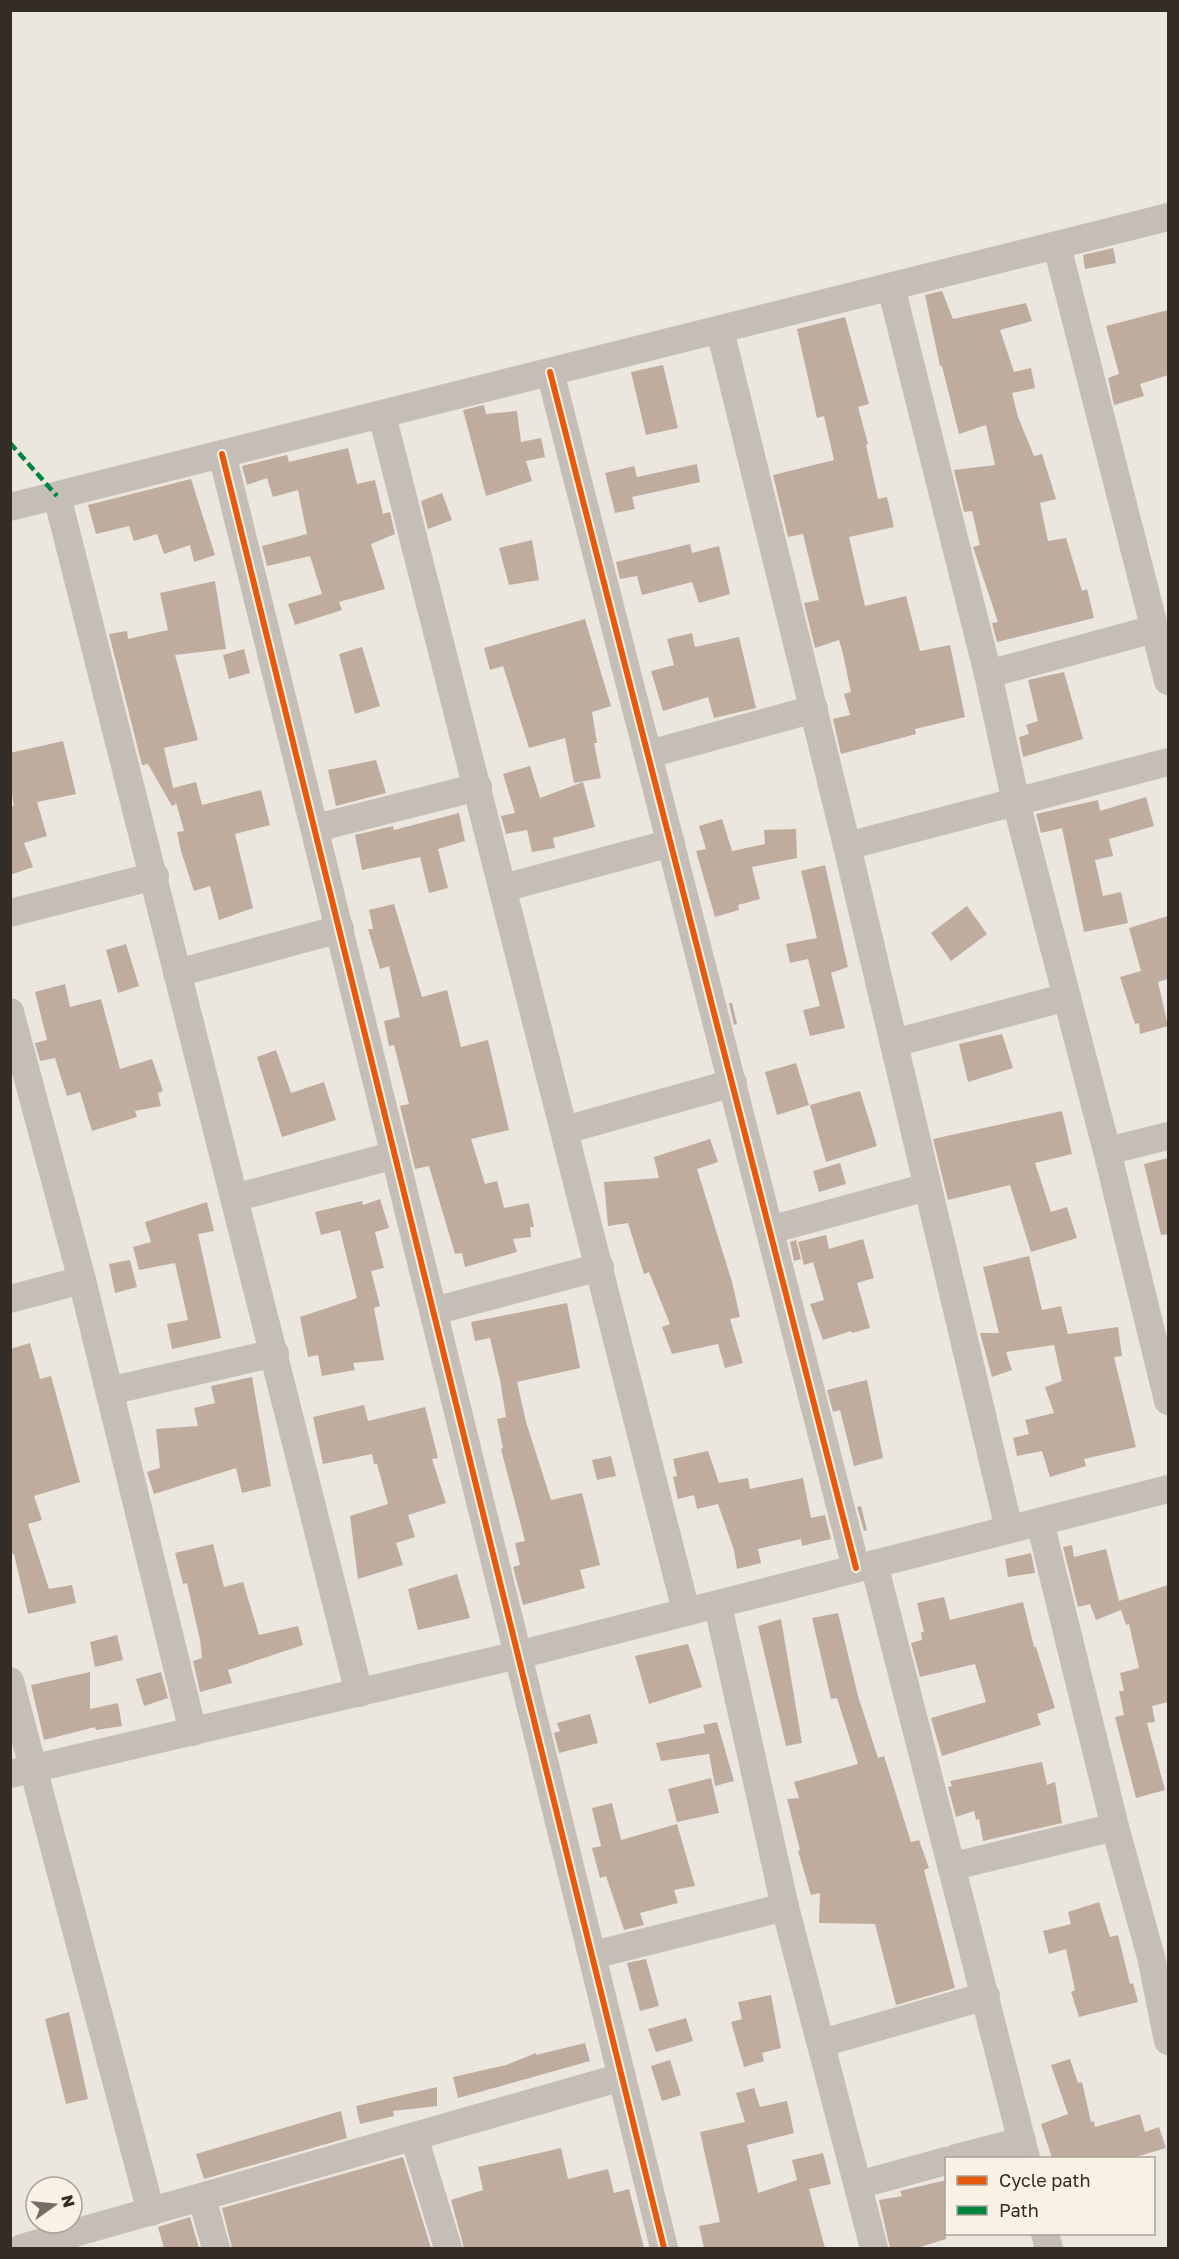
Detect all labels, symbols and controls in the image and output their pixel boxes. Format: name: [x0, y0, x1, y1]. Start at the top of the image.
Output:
legend: [945, 2157, 1155, 2235]
text: Cycle path: [999, 2169, 1091, 2191]
north arrow: [24, 2175, 84, 2235]
text: N: [57, 2193, 80, 2210]
text: Path: [999, 2199, 1039, 2221]

